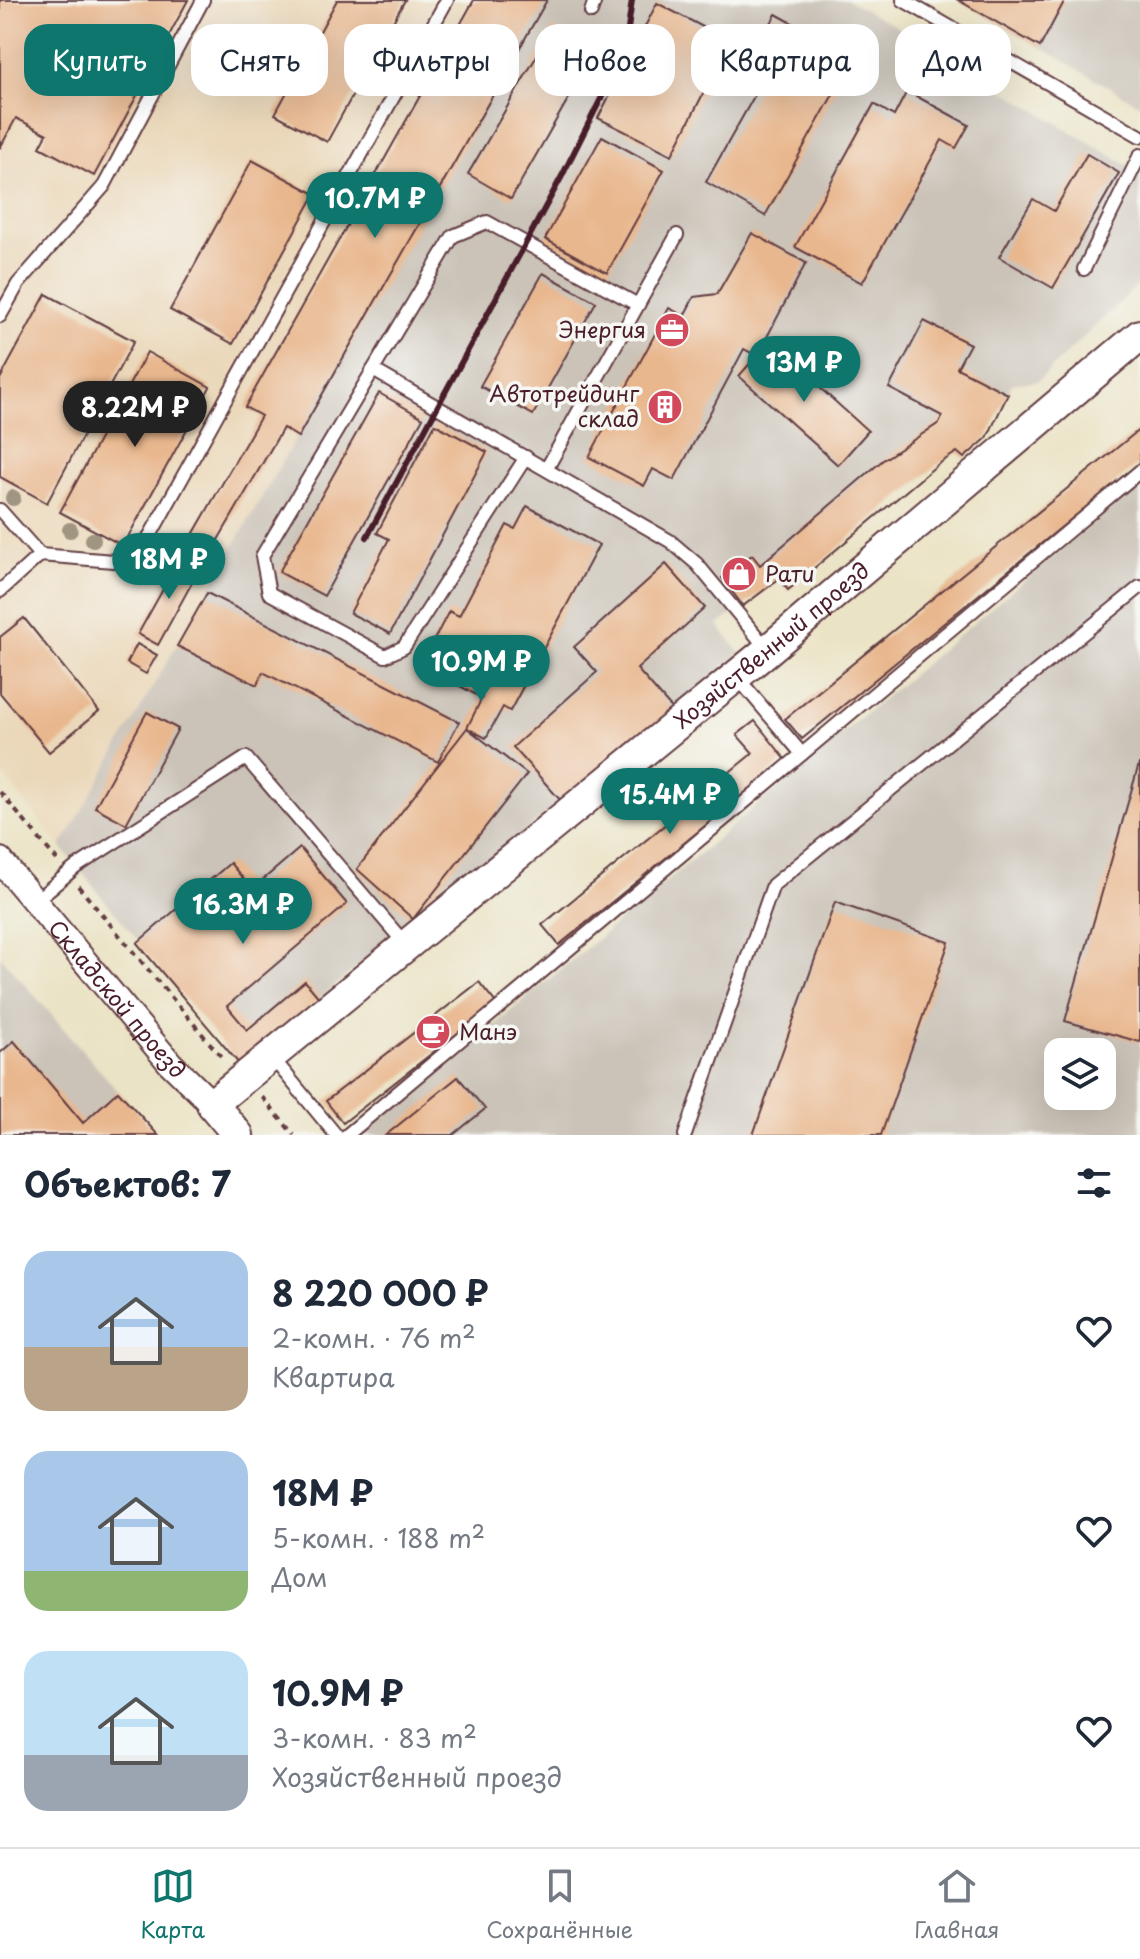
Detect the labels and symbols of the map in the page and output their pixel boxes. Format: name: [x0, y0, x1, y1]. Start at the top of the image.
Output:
pin: 10.7M ₽: [301, 172, 449, 240]
office icon: Энергия: [653, 311, 691, 349]
place label: Энергия: [558, 312, 646, 345]
pin: 13M ₽: [748, 336, 860, 404]
place label: Автотрейдинг склад: [489, 376, 640, 434]
pin: 8.22M ₽: [61, 381, 209, 449]
building icon: Автотрейдинг склад: [646, 388, 684, 426]
pin: 18M ₽: [113, 533, 225, 601]
street label: Хозяйственный проезд: [666, 553, 876, 736]
shop icon: Рати: [720, 555, 758, 593]
place label: Рати: [765, 556, 815, 589]
pin: 10.9M ₽: [407, 635, 555, 703]
pin: 15.4M ₽: [596, 768, 744, 836]
pin: 16.3M ₽: [169, 878, 317, 946]
street label: Складской проезд: [42, 912, 194, 1085]
cafe icon: Манэ: [414, 1013, 452, 1051]
place label: Манэ: [459, 1014, 517, 1047]

